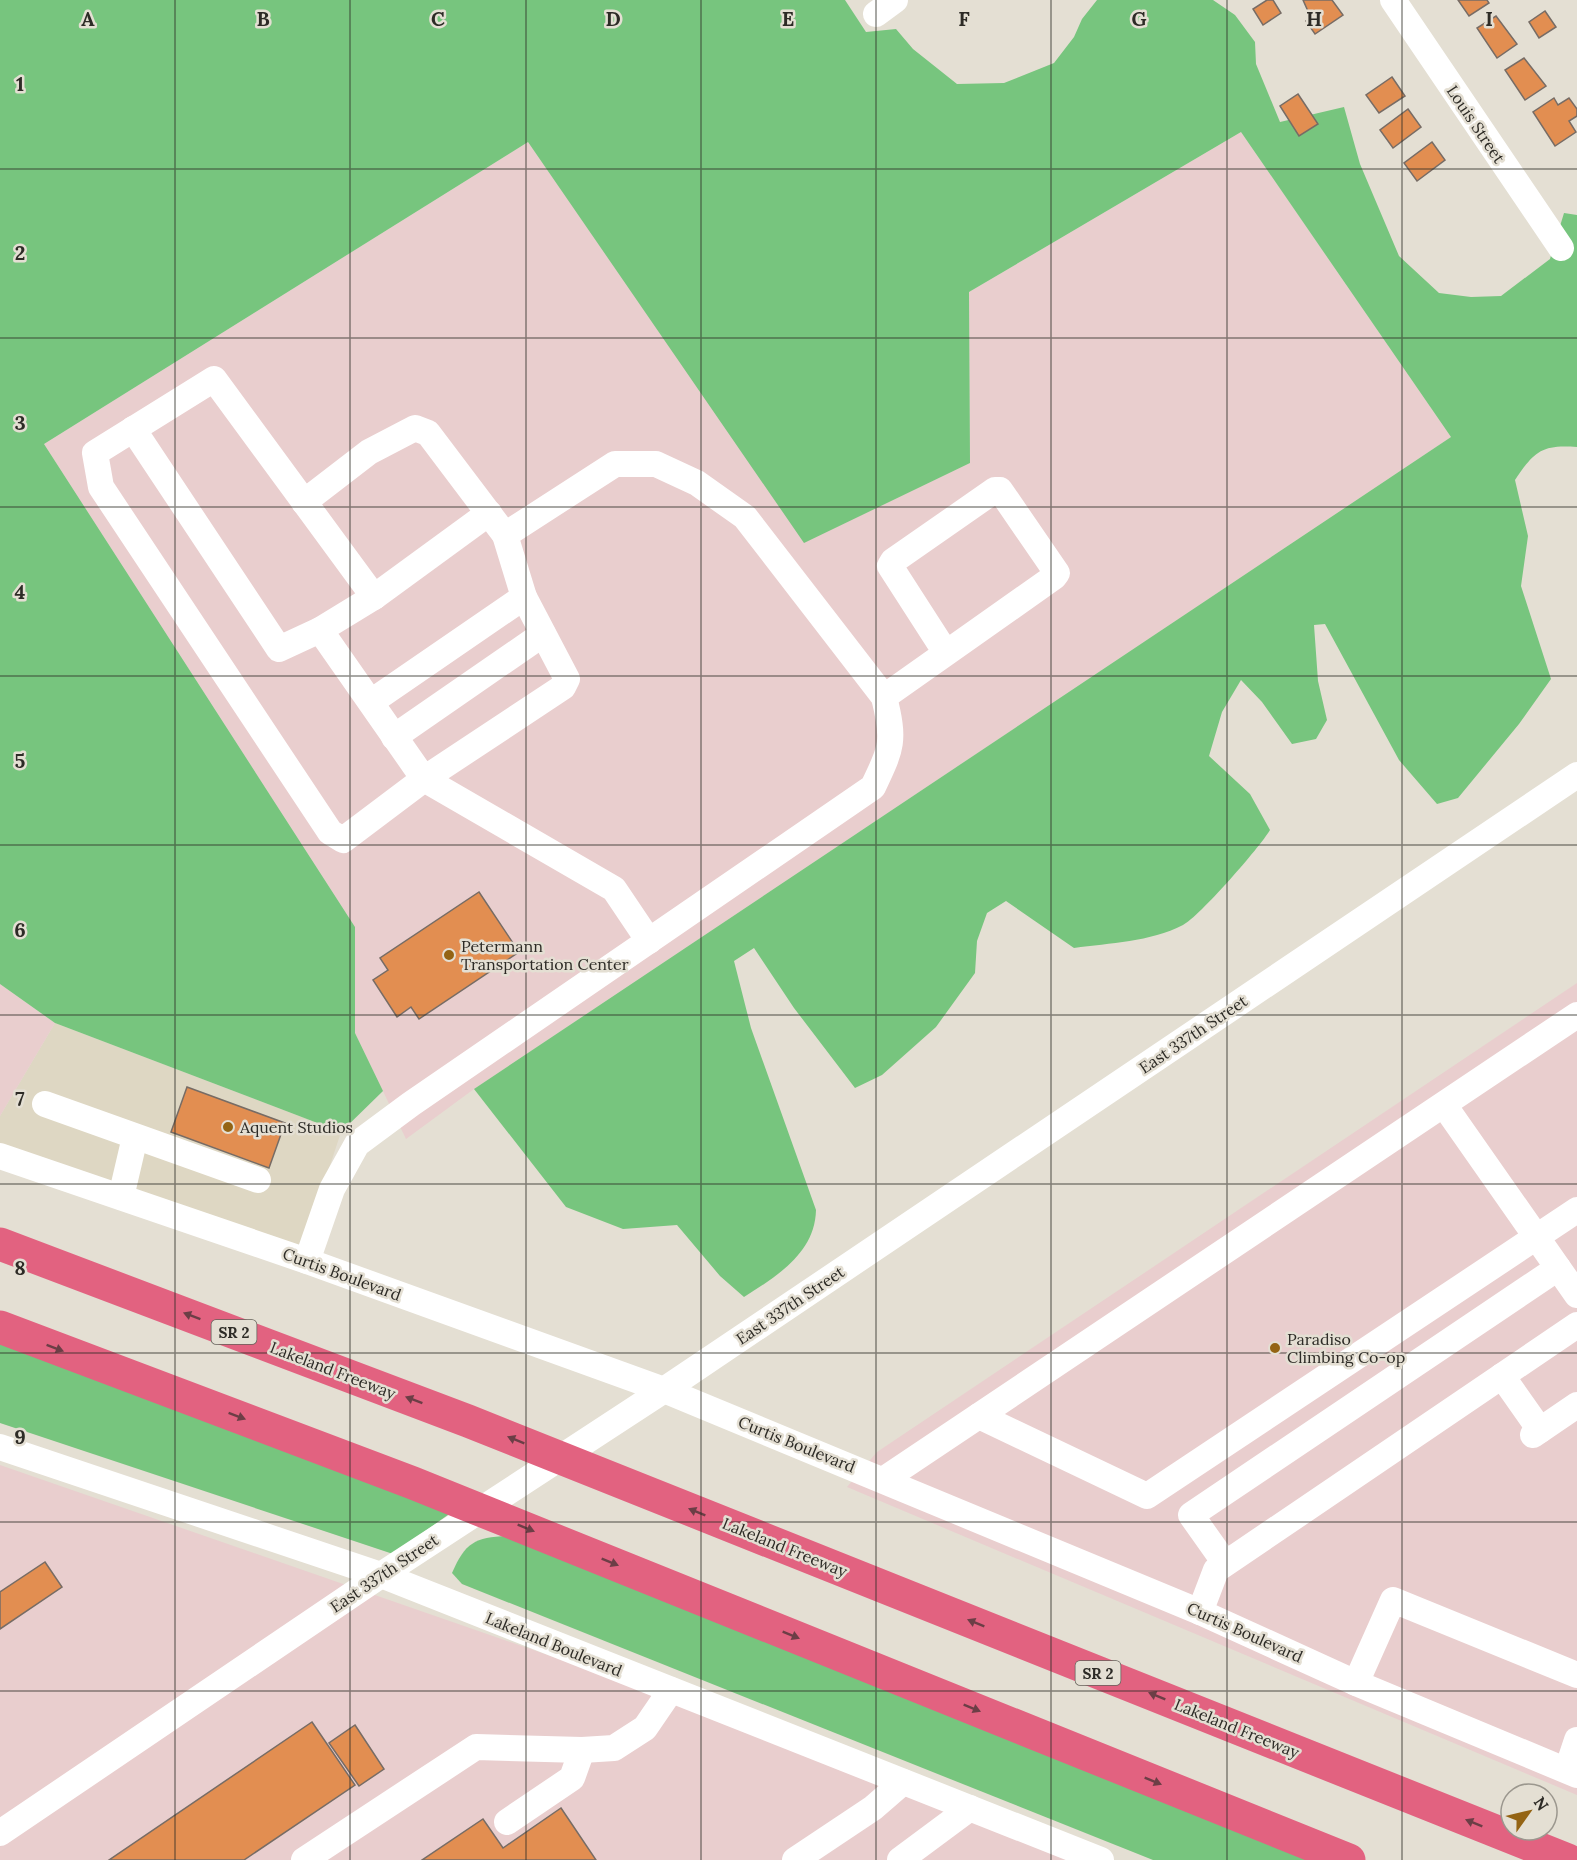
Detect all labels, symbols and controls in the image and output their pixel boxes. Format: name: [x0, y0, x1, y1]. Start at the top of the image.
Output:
text: A: [81, 6, 95, 31]
text: B: [256, 6, 270, 31]
text: C: [431, 6, 445, 31]
text: D: [605, 6, 621, 31]
text: E: [782, 6, 794, 31]
text: F: [958, 6, 970, 31]
text: G: [1131, 6, 1147, 31]
text: H: [1306, 6, 1322, 31]
text: I: [1485, 6, 1493, 31]
text: 1: [16, 71, 24, 96]
street label: Louis Street: [1443, 81, 1510, 167]
text: 2: [15, 240, 25, 265]
text: 3: [14, 410, 26, 435]
text: 4: [15, 579, 26, 604]
text: 5: [15, 748, 26, 773]
text: 6: [14, 917, 26, 942]
place label: Petermann Transportation Center: [461, 936, 629, 974]
marker: Petermann Transportation Center: [442, 948, 456, 962]
street label: East 337th Street: [1135, 990, 1252, 1078]
text: 7: [15, 1086, 25, 1111]
place label: Aquent Studios: [239, 1117, 353, 1137]
marker: Aquent Studios: [221, 1120, 235, 1134]
street label: Curtis Boulevard: [280, 1243, 404, 1305]
text: 8: [14, 1255, 26, 1280]
street label: East 337th Street: [732, 1261, 849, 1349]
one-way arrow: [183, 1311, 201, 1321]
road number: SR 2: [212, 1320, 256, 1344]
place label: Paradiso Climbing Co-op: [1287, 1329, 1405, 1367]
street label: Lakeland Freeway: [267, 1337, 399, 1403]
marker: Paradiso Climbing Co-op: [1268, 1341, 1282, 1355]
one-way arrow: [46, 1343, 64, 1353]
one-way arrow: [405, 1395, 423, 1404]
street label: Curtis Boulevard: [736, 1411, 859, 1477]
one-way arrow: [228, 1412, 246, 1422]
text: 9: [14, 1424, 26, 1449]
one-way arrow: [507, 1435, 525, 1445]
one-way arrow: [688, 1507, 706, 1516]
street label: Lakeland Freeway: [720, 1513, 851, 1581]
one-way arrow: [517, 1524, 535, 1533]
street label: East 337th Street: [326, 1529, 443, 1617]
one-way arrow: [601, 1558, 619, 1567]
street label: Curtis Boulevard: [1184, 1598, 1306, 1667]
street label: Lakeland Boulevard: [483, 1607, 626, 1681]
one-way arrow: [966, 1618, 984, 1628]
one-way arrow: [782, 1631, 800, 1640]
road number: SR 2: [1076, 1661, 1120, 1685]
one-way arrow: [1147, 1691, 1165, 1701]
street label: Lakeland Freeway: [1172, 1694, 1303, 1762]
one-way arrow: [963, 1703, 981, 1713]
one-way arrow: [1144, 1776, 1162, 1786]
north arrow: [1499, 1782, 1559, 1842]
text: N: [1530, 1793, 1553, 1814]
one-way arrow: [1465, 1818, 1483, 1828]

